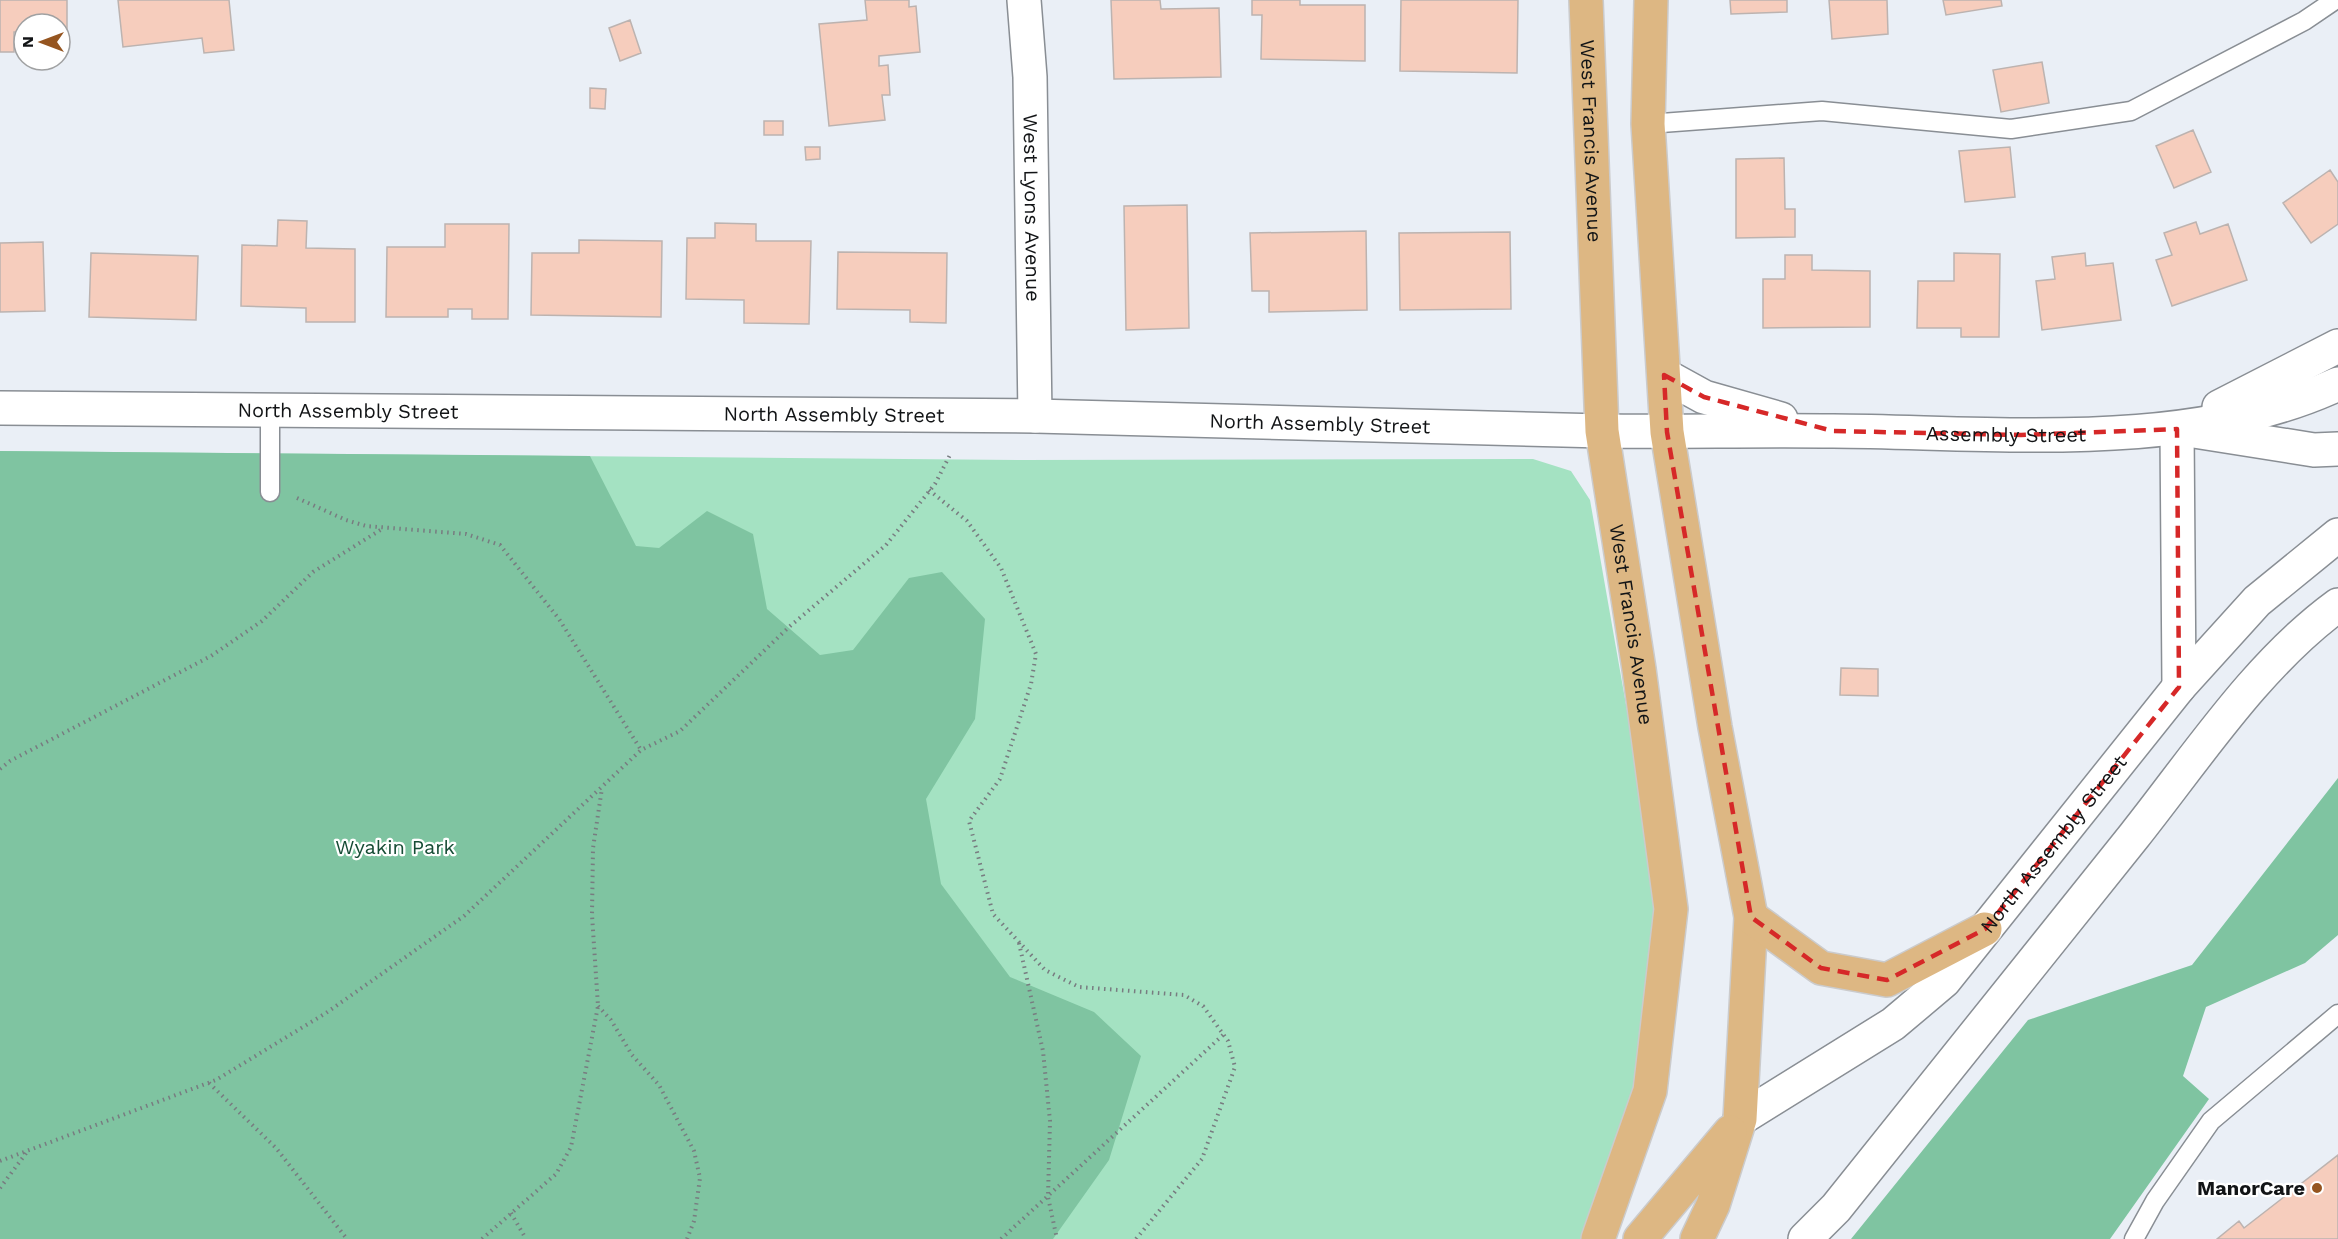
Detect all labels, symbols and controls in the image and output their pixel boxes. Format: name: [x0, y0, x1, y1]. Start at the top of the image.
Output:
north arrow: [12, 12, 72, 72]
text: N: [18, 36, 37, 48]
street label: West Francis Avenue: [1575, 39, 1607, 243]
street label: West Lyons Avenue: [1019, 114, 1045, 302]
street label: North Assembly Street: [238, 398, 459, 424]
street label: North Assembly Street: [723, 402, 945, 427]
street label: North Assembly Street: [1209, 409, 1431, 438]
street label: Assembly Street: [1925, 421, 2087, 447]
street label: West Francis Avenue: [1605, 522, 1658, 726]
street label: North Assembly Street: [1975, 750, 2132, 938]
park label: Wyakin Park: [335, 835, 455, 859]
place label: ManorCare: [2197, 1176, 2305, 1200]
marker: ManorCare: [2310, 1181, 2324, 1195]

